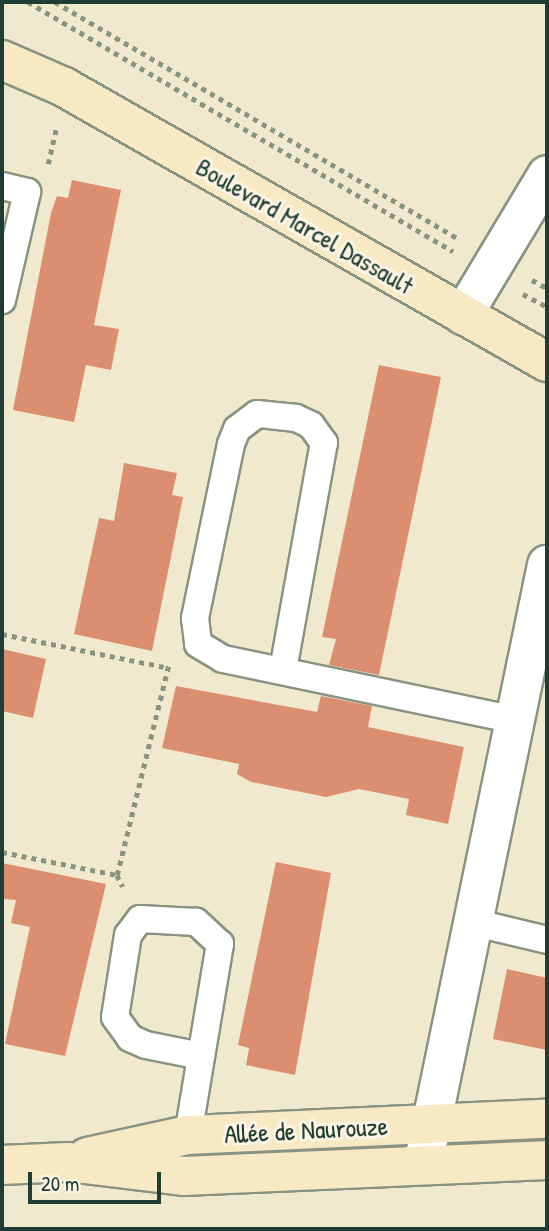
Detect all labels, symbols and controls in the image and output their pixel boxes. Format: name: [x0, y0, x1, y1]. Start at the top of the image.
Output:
street label: Boulevard Marcel Dassault: [191, 151, 419, 301]
street label: Allée de Naurouze: [223, 1110, 389, 1150]
scale bar: [32, 1158, 164, 1202]
text: 20 m: [41, 1169, 79, 1198]

